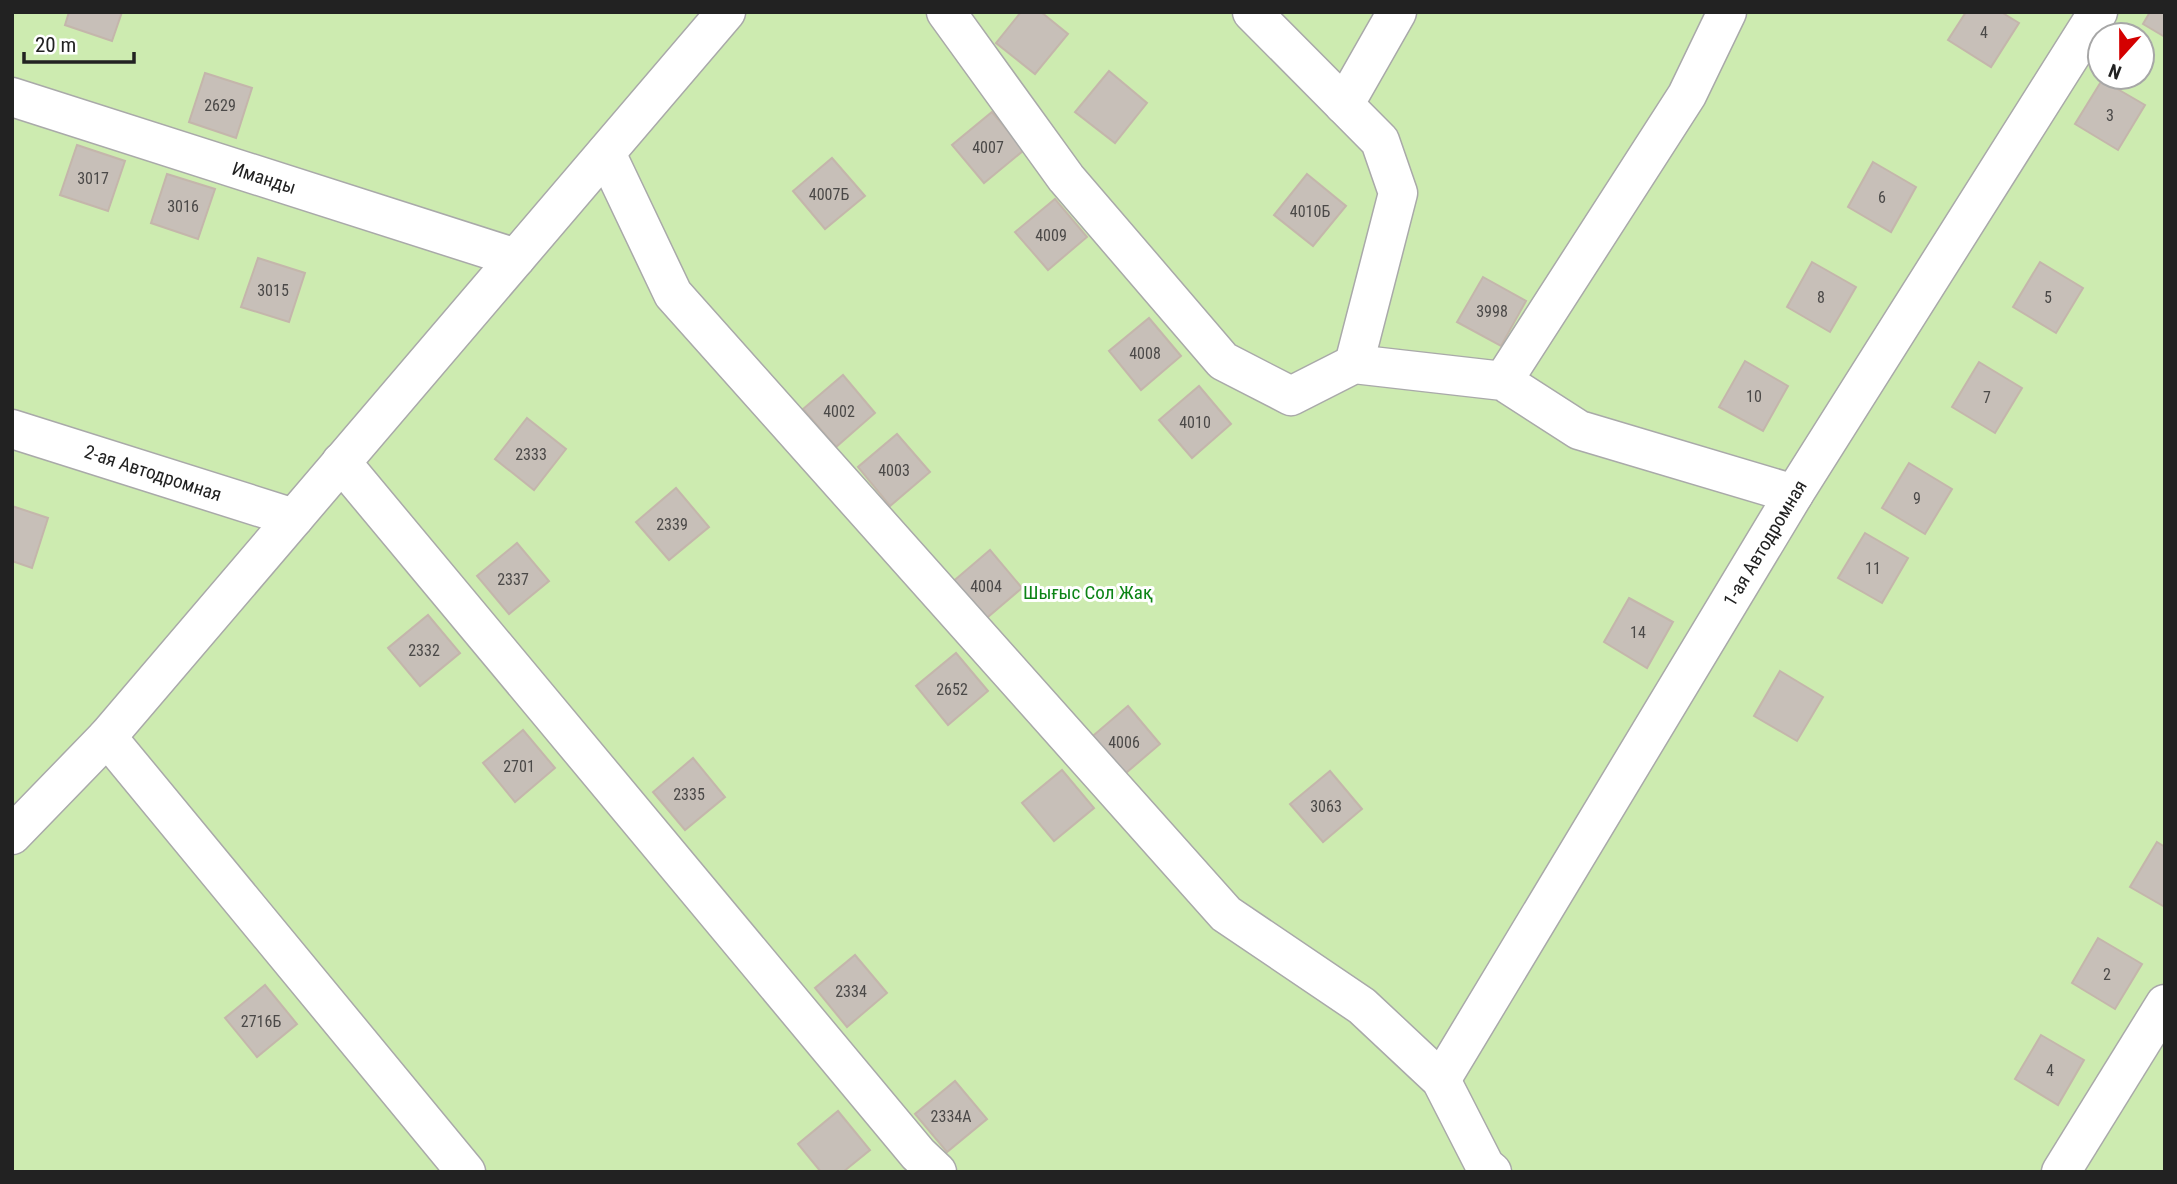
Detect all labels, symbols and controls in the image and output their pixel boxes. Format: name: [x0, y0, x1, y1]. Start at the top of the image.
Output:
scale bar: [24, 21, 135, 65]
north arrow: [2086, 21, 2156, 91]
house number: 4: [1980, 23, 1988, 42]
text: 20 m: [35, 33, 76, 57]
text: N: [2106, 59, 2125, 84]
house number: 2629: [204, 96, 236, 115]
house number: 3: [2106, 106, 2114, 125]
house number: 4007: [972, 138, 1004, 157]
street label: Иманды: [229, 157, 299, 199]
house number: 3017: [77, 169, 109, 188]
house number: 4007Б: [809, 185, 849, 204]
house number: 6: [1878, 188, 1886, 207]
house number: 3016: [167, 197, 199, 216]
house number: 4010Б: [1290, 202, 1330, 221]
house number: 4009: [1035, 226, 1067, 245]
house number: 3015: [257, 281, 289, 300]
house number: 8: [1817, 288, 1825, 307]
house number: 5: [2044, 288, 2052, 307]
house number: 3998: [1476, 302, 1508, 321]
house number: 4008: [1129, 344, 1161, 363]
house number: 10: [1746, 387, 1762, 406]
house number: 7: [1983, 388, 1991, 407]
house number: 4002: [823, 402, 855, 421]
house number: 4010: [1179, 413, 1211, 432]
street label: 2-ая Автодромная: [81, 440, 225, 506]
house number: 2333: [515, 445, 547, 464]
house number: 4003: [878, 461, 910, 480]
street label: 1-ая Автодромная: [1718, 476, 1812, 610]
house number: 9: [1913, 489, 1921, 508]
house number: 2339: [656, 515, 688, 534]
house number: 11: [1865, 559, 1881, 578]
house number: 2337: [497, 570, 529, 589]
house number: 4004: [970, 577, 1002, 596]
park label: Шығыс Сол Жақ: [1023, 581, 1153, 604]
house number: 14: [1630, 623, 1646, 642]
house number: 2332: [408, 641, 440, 660]
house number: 2652: [936, 680, 968, 699]
house number: 4006: [1108, 733, 1140, 752]
house number: 2701: [503, 757, 535, 776]
house number: 2335: [673, 785, 705, 804]
house number: 3063: [1310, 797, 1342, 816]
house number: 2: [2103, 965, 2111, 984]
house number: 2334: [835, 982, 867, 1001]
house number: 2716Б: [241, 1012, 281, 1031]
house number: 4: [2046, 1061, 2054, 1080]
house number: 2334А: [931, 1107, 971, 1126]

